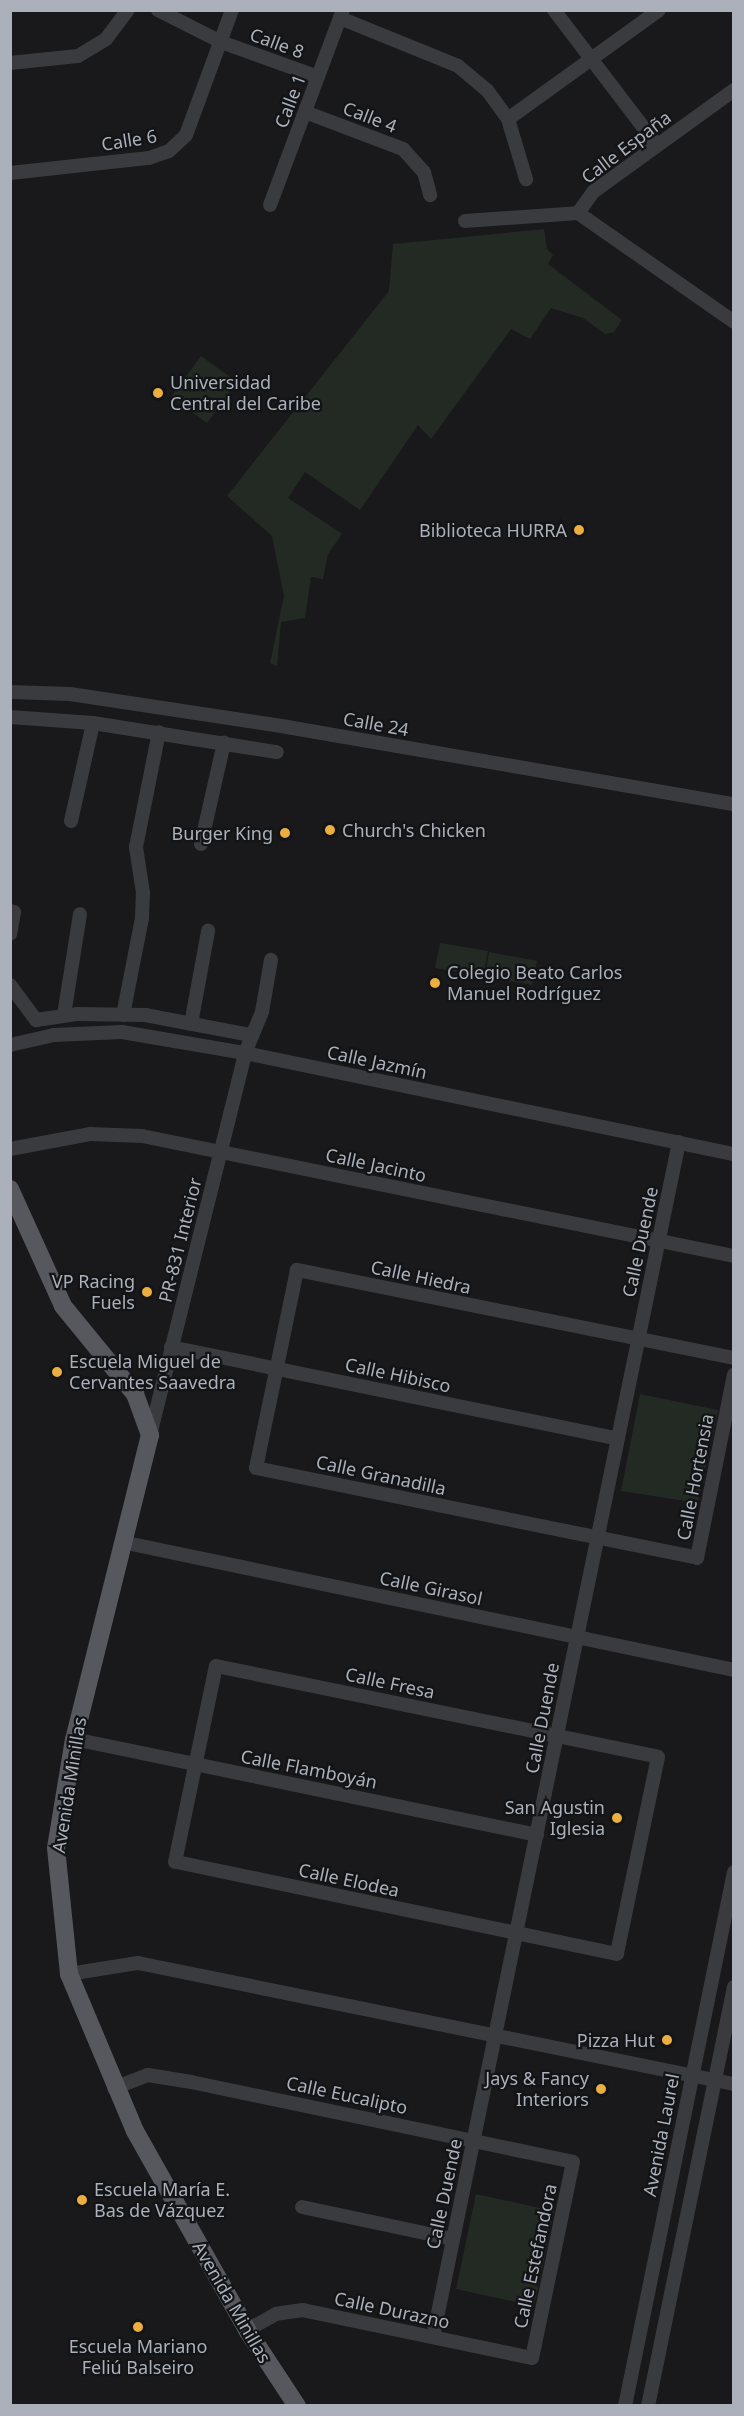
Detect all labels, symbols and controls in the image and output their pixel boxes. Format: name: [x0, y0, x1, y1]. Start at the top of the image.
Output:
street label: Calle 8: [247, 23, 307, 63]
street label: Calle 1: [270, 71, 310, 131]
street label: Calle 4: [340, 97, 400, 137]
street label: Calle España: [577, 106, 675, 188]
street label: Calle 6: [100, 125, 158, 155]
place label: Universidad Central del Caribe: [170, 372, 321, 415]
marker: Universidad Central del Caribe: [151, 386, 165, 400]
place label: Biblioteca HURRA: [419, 519, 567, 541]
marker: Biblioteca HURRA: [572, 523, 586, 537]
street label: Calle 24: [342, 708, 410, 740]
place label: Church's Chicken: [342, 819, 486, 841]
place label: Burger King: [172, 822, 273, 844]
marker: Church's Chicken: [323, 823, 337, 837]
marker: Burger King: [278, 826, 292, 840]
place label: Colegio Beato Carlos Manuel Rodríguez: [447, 962, 622, 1004]
marker: Colegio Beato Carlos Manuel Rodríguez: [428, 976, 442, 990]
street label: Calle Jazmín: [325, 1041, 429, 1083]
street label: Calle Jacinto: [324, 1144, 428, 1186]
street label: PR-831 Interior: [154, 1175, 206, 1305]
street label: Calle Duende: [618, 1185, 662, 1299]
street label: Calle Hiedra: [369, 1256, 473, 1298]
place label: VP Racing Fuels: [52, 1271, 135, 1314]
marker: VP Racing Fuels: [140, 1285, 154, 1299]
place label: Escuela Miguel de Cervantes Saavedra: [69, 1351, 236, 1394]
street label: Calle Hibisco: [343, 1353, 453, 1397]
marker: Escuela Miguel de Cervantes Saavedra: [50, 1365, 64, 1379]
street label: Calle Hortensia: [672, 1412, 718, 1542]
street label: Calle Granadilla: [314, 1451, 448, 1499]
street label: Calle Girasol: [378, 1567, 484, 1609]
street label: Calle Duende: [521, 1661, 563, 1775]
street label: Calle Fresa: [343, 1663, 437, 1703]
street label: Avenida Minillas: [48, 1716, 90, 1854]
street label: Calle Flamboyán: [239, 1745, 379, 1793]
place label: San Agustin Iglesia: [505, 1797, 605, 1840]
marker: San Agustin Iglesia: [610, 1811, 624, 1825]
street label: Calle Elodea: [297, 1859, 401, 1901]
place label: Pizza Hut: [577, 2029, 655, 2051]
marker: Pizza Hut: [660, 2033, 674, 2047]
place label: Jays & Fancy Interiors: [485, 2068, 589, 2110]
street label: Calle Eucalipto: [284, 2072, 410, 2118]
street label: Avenida Laurel: [638, 2072, 684, 2198]
marker: Jays & Fancy Interiors: [594, 2082, 608, 2096]
street label: Calle Duende: [422, 2137, 466, 2251]
place label: Escuela María E. Bas de Vázquez: [94, 2179, 230, 2222]
street label: Calle Estefandora: [509, 2182, 561, 2330]
marker: Escuela María E. Bas de Vázquez: [75, 2193, 89, 2207]
street label: Avenida Minillas: [188, 2237, 276, 2367]
street label: Calle Durazno: [332, 2287, 452, 2333]
marker: Escuela Mariano Feliú Balseiro: [131, 2320, 145, 2334]
place label: Escuela Mariano Feliú Balseiro: [69, 2336, 207, 2378]

